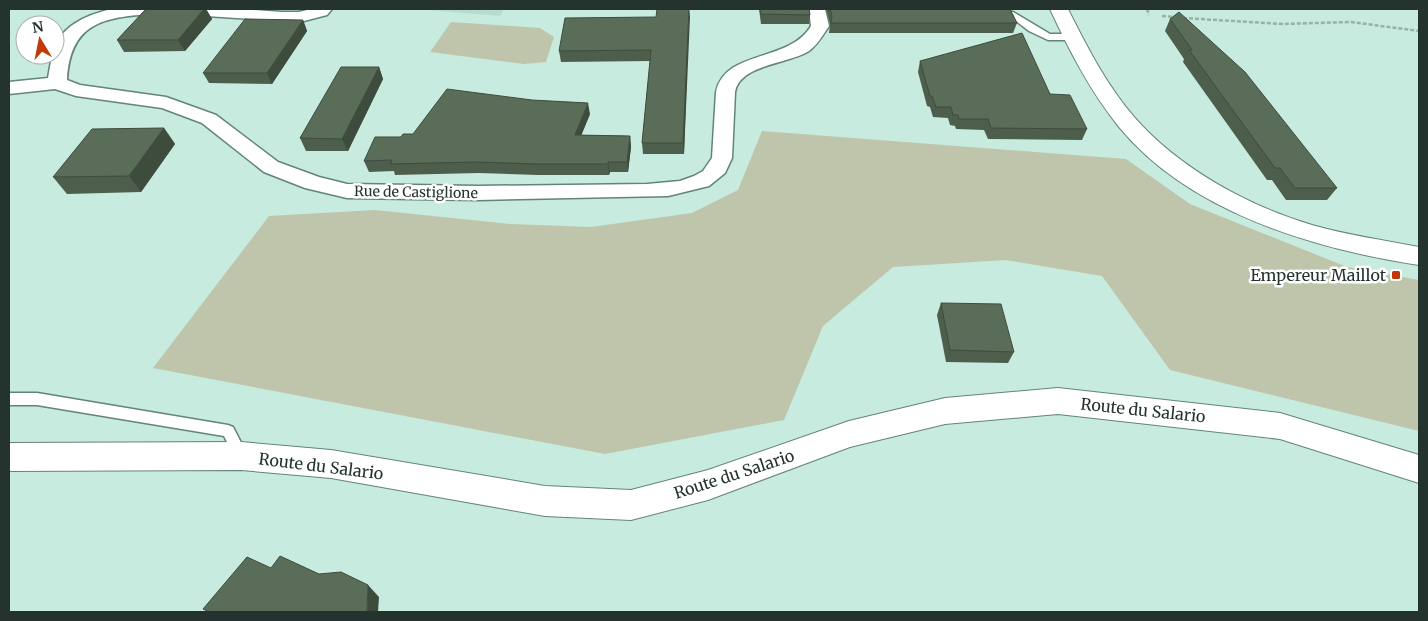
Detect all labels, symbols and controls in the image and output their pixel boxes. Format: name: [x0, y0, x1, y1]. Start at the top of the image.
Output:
north arrow: [15, 15, 65, 65]
text: N: [31, 17, 45, 37]
street label: Rue de Castiglione: [354, 182, 478, 202]
place label: Empereur Maillot: [1251, 265, 1387, 285]
marker: Empereur Maillot: [1390, 269, 1402, 281]
street label: Route du Salario: [1080, 394, 1206, 426]
street label: Route du Salario: [671, 445, 797, 503]
street label: Route du Salario: [258, 448, 384, 484]

